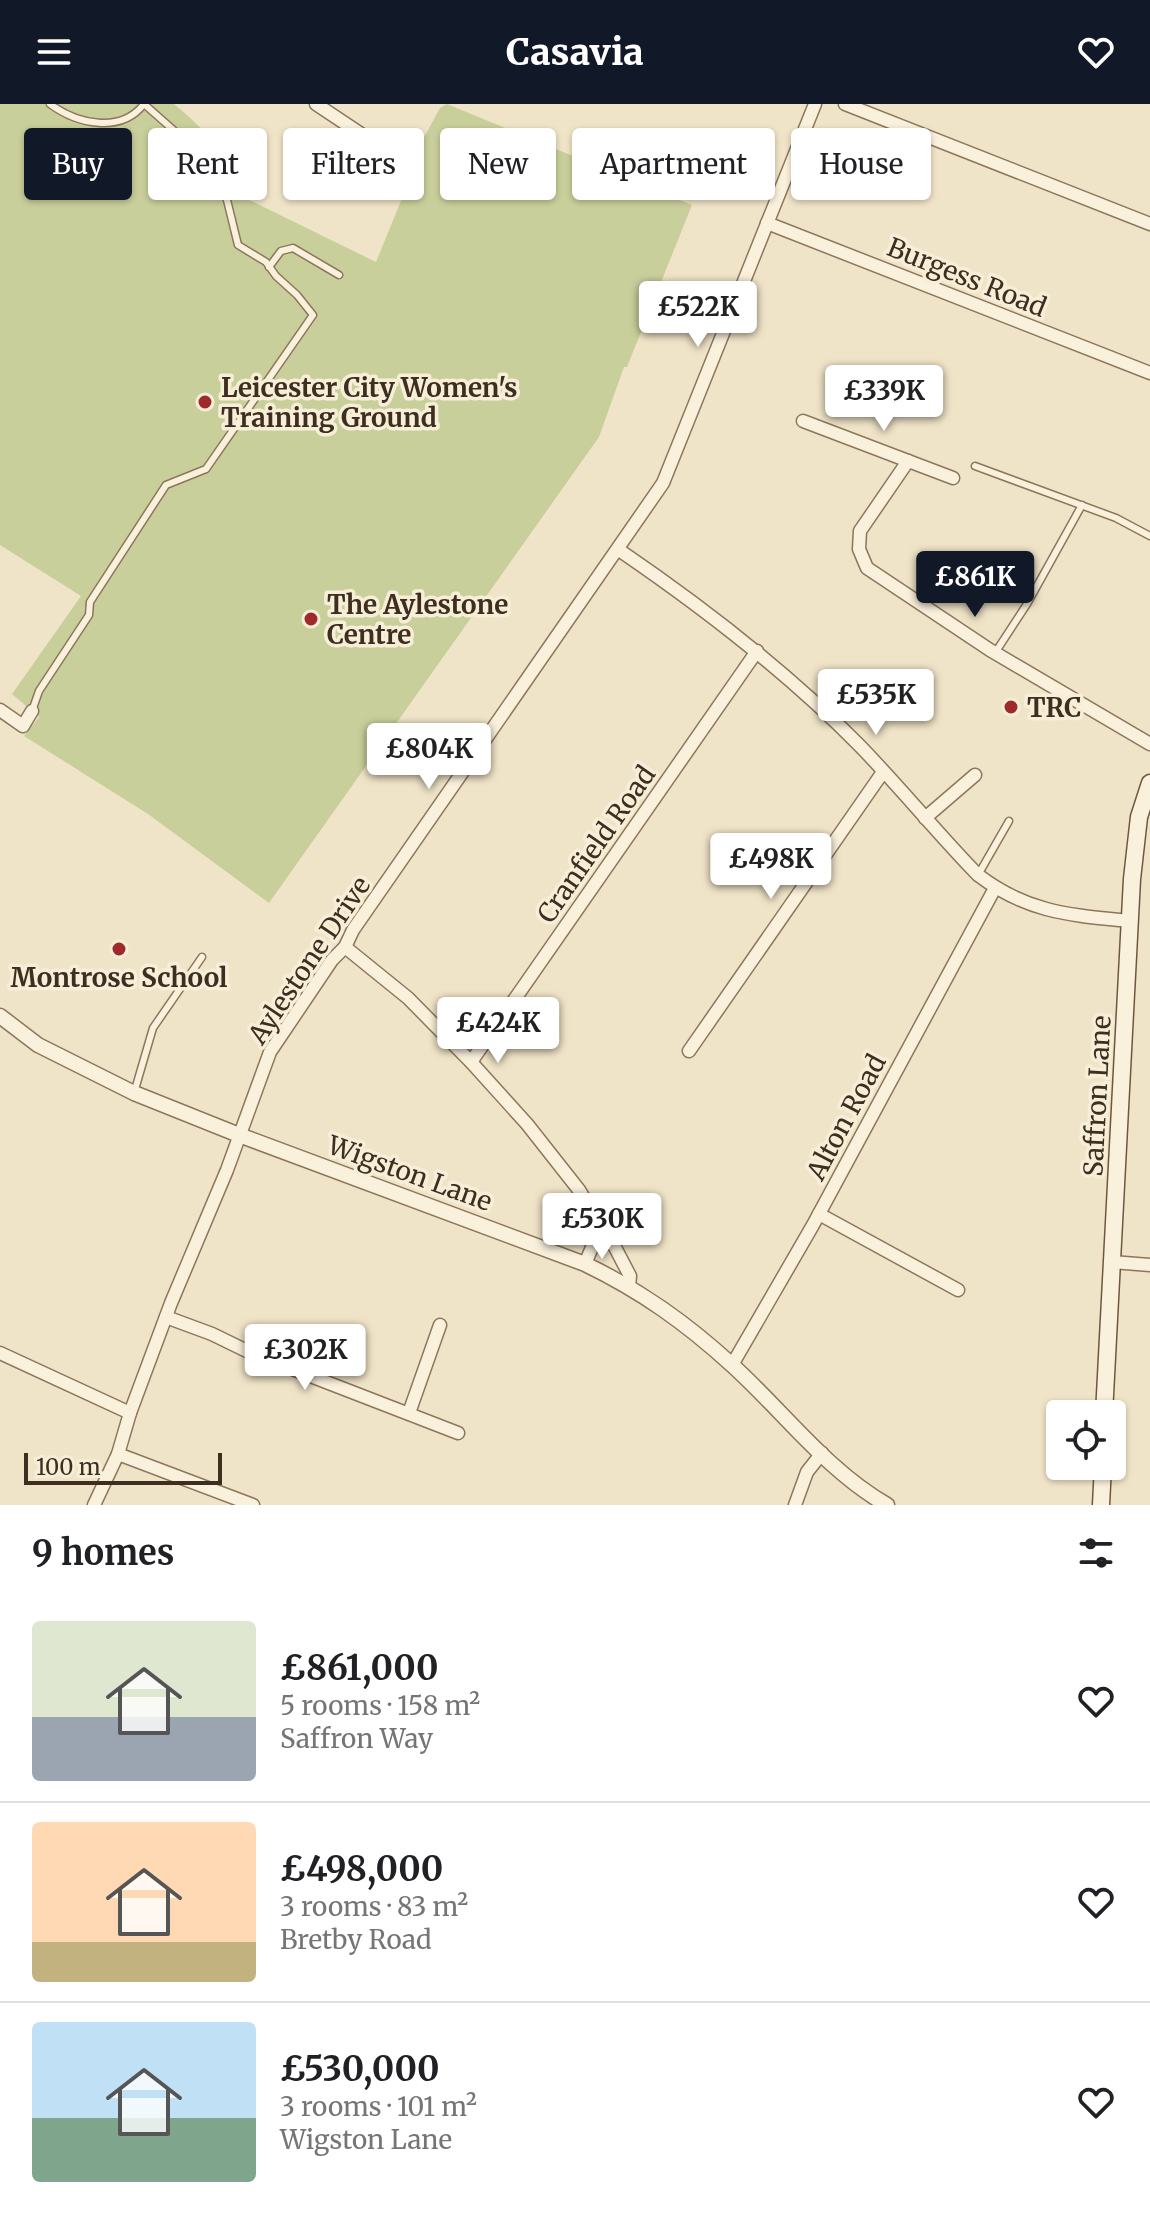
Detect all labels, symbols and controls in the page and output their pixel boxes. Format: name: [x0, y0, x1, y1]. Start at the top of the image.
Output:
icon: menu: [32, 30, 76, 74]
text: Casavia: [506, 30, 644, 75]
icon: heart: [1074, 30, 1118, 74]
chip: Buy: [24, 128, 132, 200]
chip: Rent: [148, 128, 267, 200]
chip: Filters: [283, 128, 424, 200]
chip: New: [440, 128, 556, 200]
chip: Apartment: [572, 128, 775, 200]
chip: House: [791, 128, 931, 200]
street label: Burgess Road: [883, 230, 1052, 324]
pin: £522K: [642, 281, 754, 349]
text: £522K: [657, 290, 739, 323]
pin: £339K: [828, 365, 940, 433]
place label: Leicester City Women's Training Ground: [221, 371, 518, 434]
text: £339K: [843, 374, 925, 407]
marker: Leicester City Women's Training Ground: [196, 393, 214, 411]
pin: £861K: [919, 551, 1031, 619]
text: £861K: [934, 560, 1016, 593]
place label: The Aylestone Centre: [327, 588, 508, 651]
marker: The Aylestone Centre: [302, 610, 320, 628]
pin: £535K: [820, 669, 932, 737]
text: £535K: [836, 678, 916, 711]
place label: TRC: [1027, 691, 1081, 724]
marker: TRC: [1002, 698, 1020, 716]
pin: £804K: [373, 723, 485, 791]
text: £804K: [385, 732, 473, 765]
street label: Cranfield Road: [530, 759, 663, 929]
pin: £498K: [715, 833, 827, 901]
text: £498K: [728, 842, 814, 875]
street label: Aylestone Drive: [240, 870, 377, 1051]
marker: Montrose School: [110, 940, 128, 958]
place label: Montrose School: [11, 961, 227, 994]
pin: £424K: [442, 997, 554, 1065]
text: £424K: [455, 1006, 541, 1039]
street label: Saffron Lane: [1076, 1015, 1118, 1177]
street label: Alton Road: [799, 1048, 893, 1186]
street label: Wigston Lane: [323, 1128, 497, 1218]
pin: £530K: [546, 1193, 658, 1261]
text: £530K: [560, 1202, 644, 1235]
pin: £302K: [249, 1324, 361, 1392]
text: £302K: [263, 1333, 347, 1366]
map controls: [1046, 1400, 1126, 1480]
button: locate: [1046, 1400, 1126, 1480]
scale bar: [24, 1449, 222, 1485]
text: 100 m: [36, 1453, 101, 1481]
icon: filters: [1074, 1531, 1118, 1575]
text: 9 homes: [32, 1532, 174, 1574]
text: £861,000: [280, 1647, 438, 1689]
icon: home: [96, 1653, 192, 1749]
icon: heart: [1074, 1679, 1118, 1723]
text: 5 rooms · 158 m²: [280, 1689, 480, 1722]
text: Saffron Way: [280, 1722, 433, 1755]
text: £498,000: [280, 1848, 443, 1890]
icon: home: [96, 1854, 192, 1950]
icon: heart: [1074, 1880, 1118, 1924]
text: 3 rooms · 83 m²: [280, 1890, 468, 1923]
text: Bretby Road: [280, 1923, 432, 1956]
text: £530,000: [280, 2048, 440, 2090]
icon: home: [96, 2054, 192, 2150]
icon: heart: [1074, 2080, 1118, 2124]
text: 3 rooms · 101 m²: [280, 2090, 477, 2123]
text: Wigston Lane: [280, 2123, 452, 2156]

